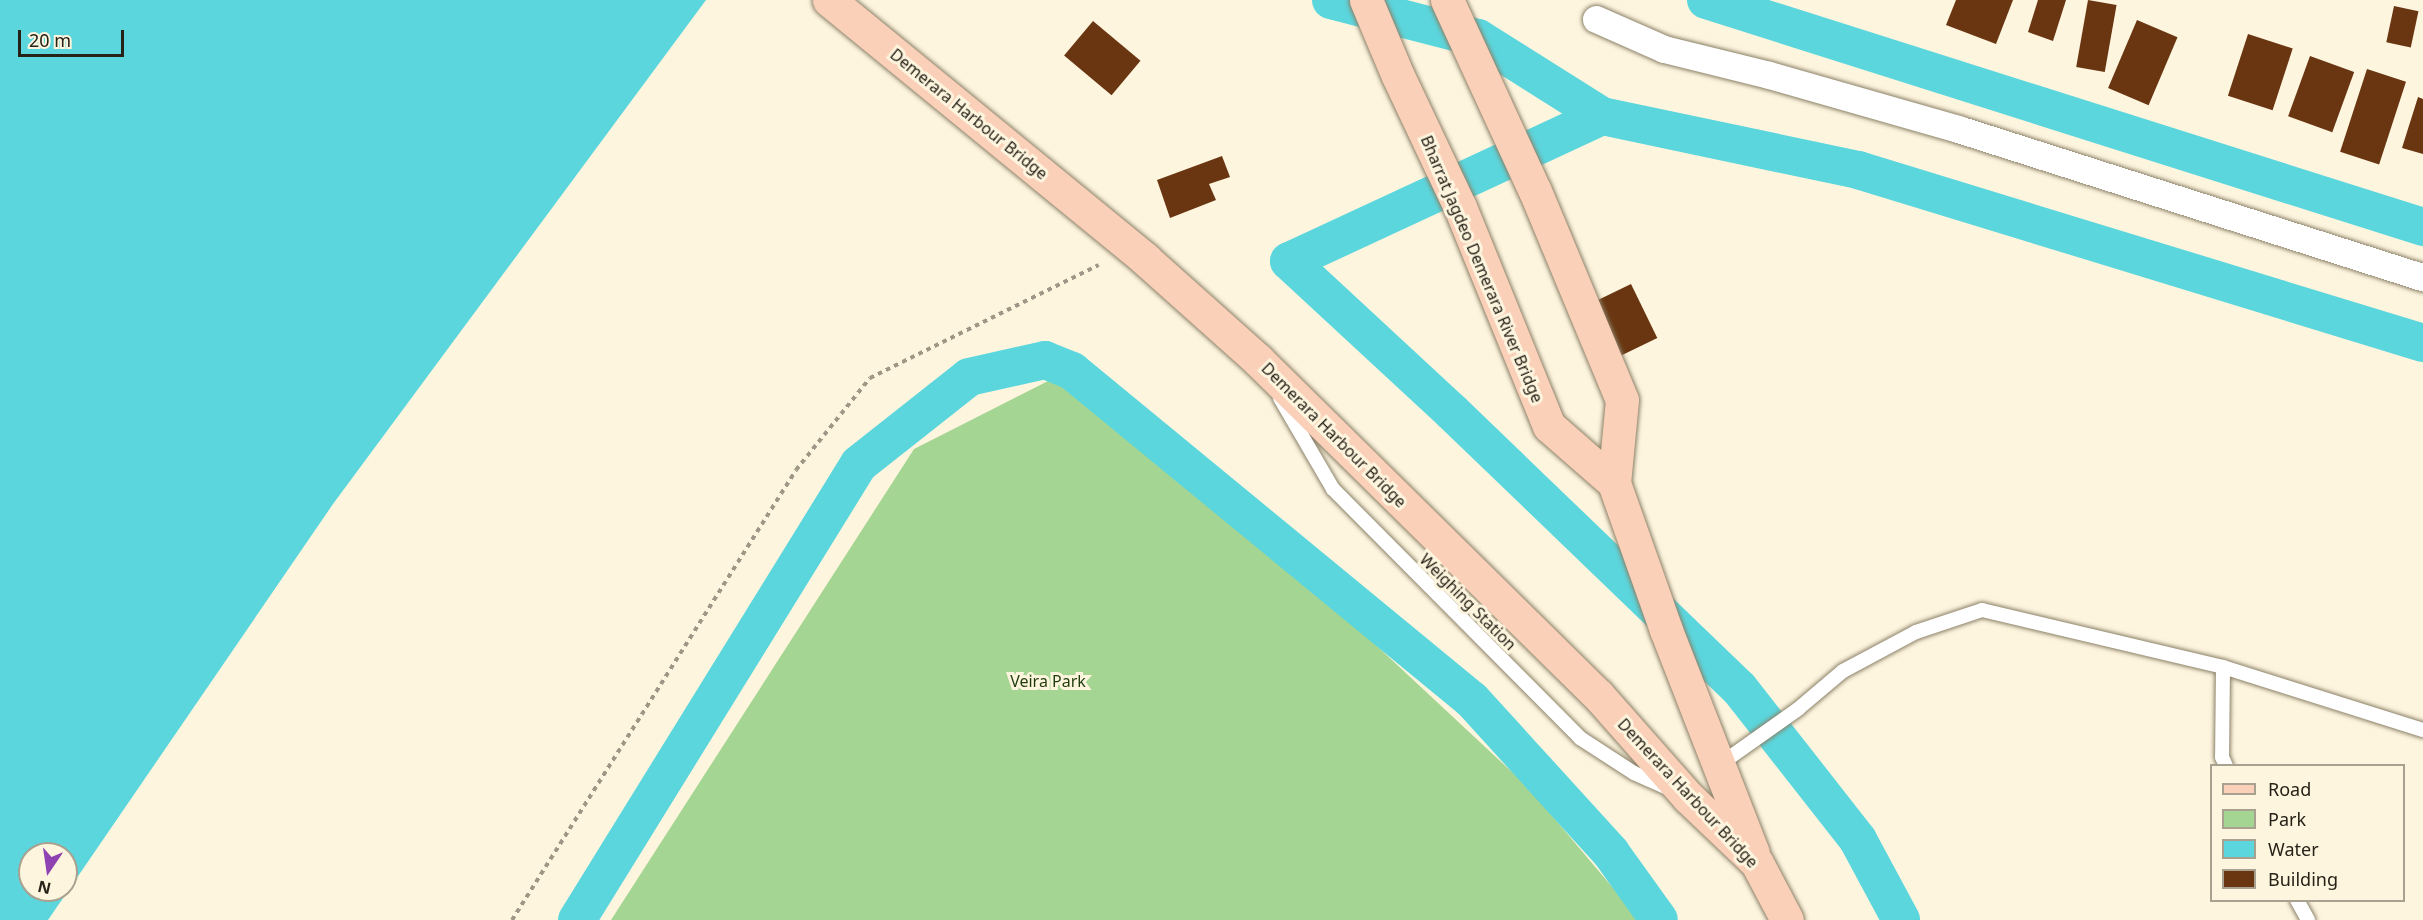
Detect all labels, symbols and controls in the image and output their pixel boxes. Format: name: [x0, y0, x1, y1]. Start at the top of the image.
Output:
scale bar: [21, 18, 128, 56]
text: 20 m: [29, 28, 71, 52]
street label: Demerara Harbour Bridge: [886, 45, 1052, 183]
street label: Bharrat Jagdeo Demerara River Bridge: [1417, 133, 1547, 405]
street label: Demerara Harbour Bridge: [1258, 359, 1410, 511]
street label: Weighing Station: [1416, 550, 1520, 654]
park label: Veira Park: [1010, 671, 1086, 691]
street label: Demerara Harbour Bridge: [1614, 714, 1762, 872]
legend: [2210, 764, 2405, 902]
text: Road: [2268, 777, 2311, 801]
text: Park: [2268, 807, 2306, 831]
text: Water: [2268, 837, 2319, 861]
north arrow: [18, 842, 78, 902]
text: Building: [2268, 867, 2338, 891]
text: N: [36, 875, 53, 900]

